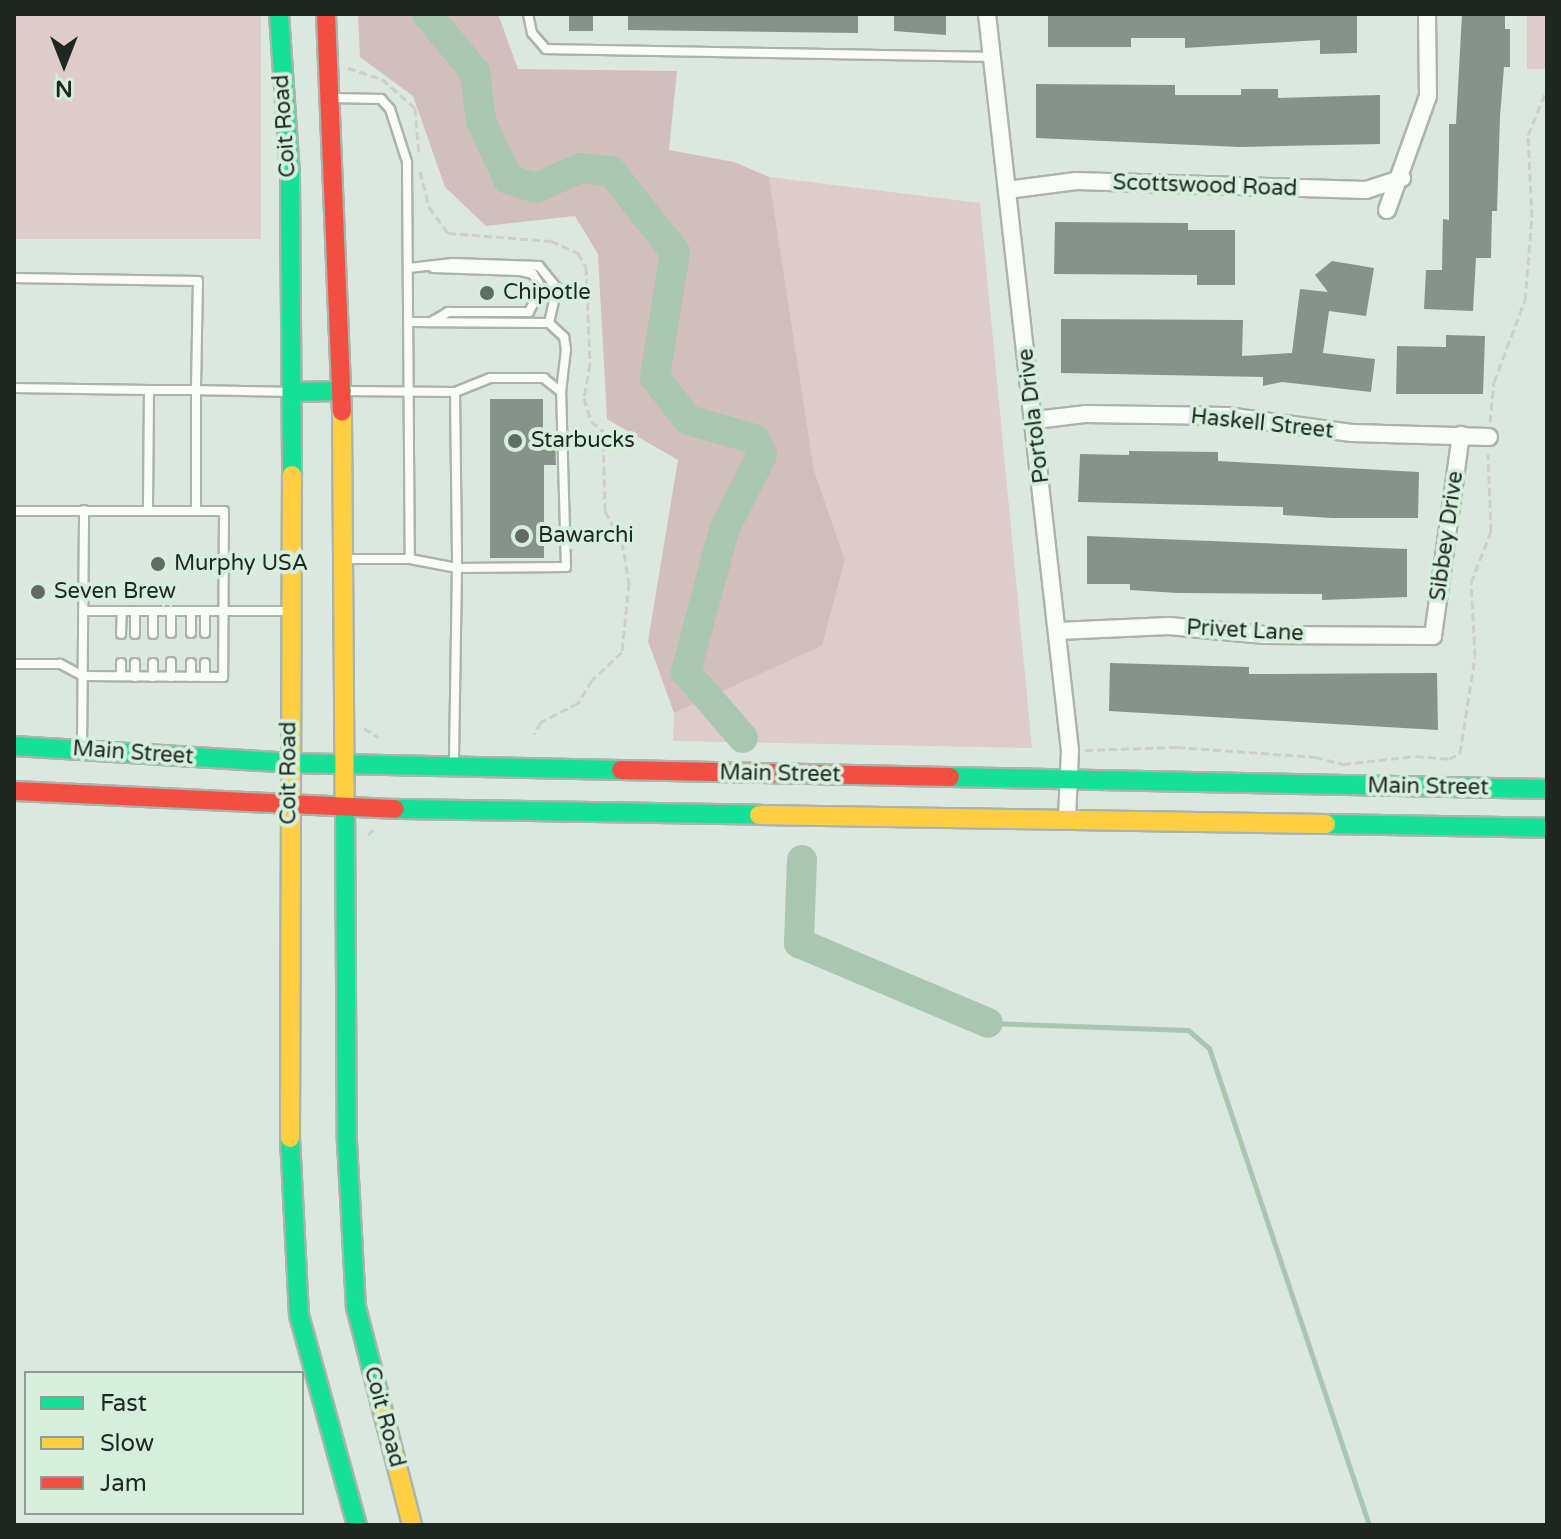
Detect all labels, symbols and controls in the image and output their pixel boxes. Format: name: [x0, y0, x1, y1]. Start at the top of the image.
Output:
north arrow: [24, 24, 104, 104]
street label: Coit Road: [268, 74, 302, 178]
text: N: [55, 75, 73, 101]
street label: Scottswood Road: [1112, 170, 1298, 202]
place label: Chipotle: [503, 280, 591, 306]
marker: Chipotle: [478, 284, 496, 302]
street label: Portola Drive: [1013, 347, 1055, 485]
street label: Haskell Street: [1189, 403, 1335, 445]
place label: Starbucks: [531, 428, 635, 454]
marker: Starbucks: [506, 432, 524, 450]
street label: Sibbey Drive: [1425, 469, 1469, 603]
place label: Bawarchi: [538, 523, 634, 549]
marker: Bawarchi: [513, 527, 531, 545]
place label: Murphy USA: [174, 551, 308, 577]
marker: Murphy USA: [149, 555, 167, 573]
place label: Seven Brew: [54, 579, 176, 605]
marker: Seven Brew: [29, 583, 47, 601]
street label: Privet Lane: [1186, 615, 1304, 647]
street label: Coit Road: [276, 721, 302, 825]
street label: Main Street: [72, 736, 194, 770]
street label: Main Street: [719, 760, 841, 788]
street label: Main Street: [1367, 773, 1489, 801]
street label: Coit Road: [358, 1364, 410, 1470]
legend: [24, 1371, 304, 1515]
text: Fast: [100, 1389, 147, 1418]
text: Slow: [100, 1429, 154, 1458]
text: Jam: [100, 1469, 147, 1498]

